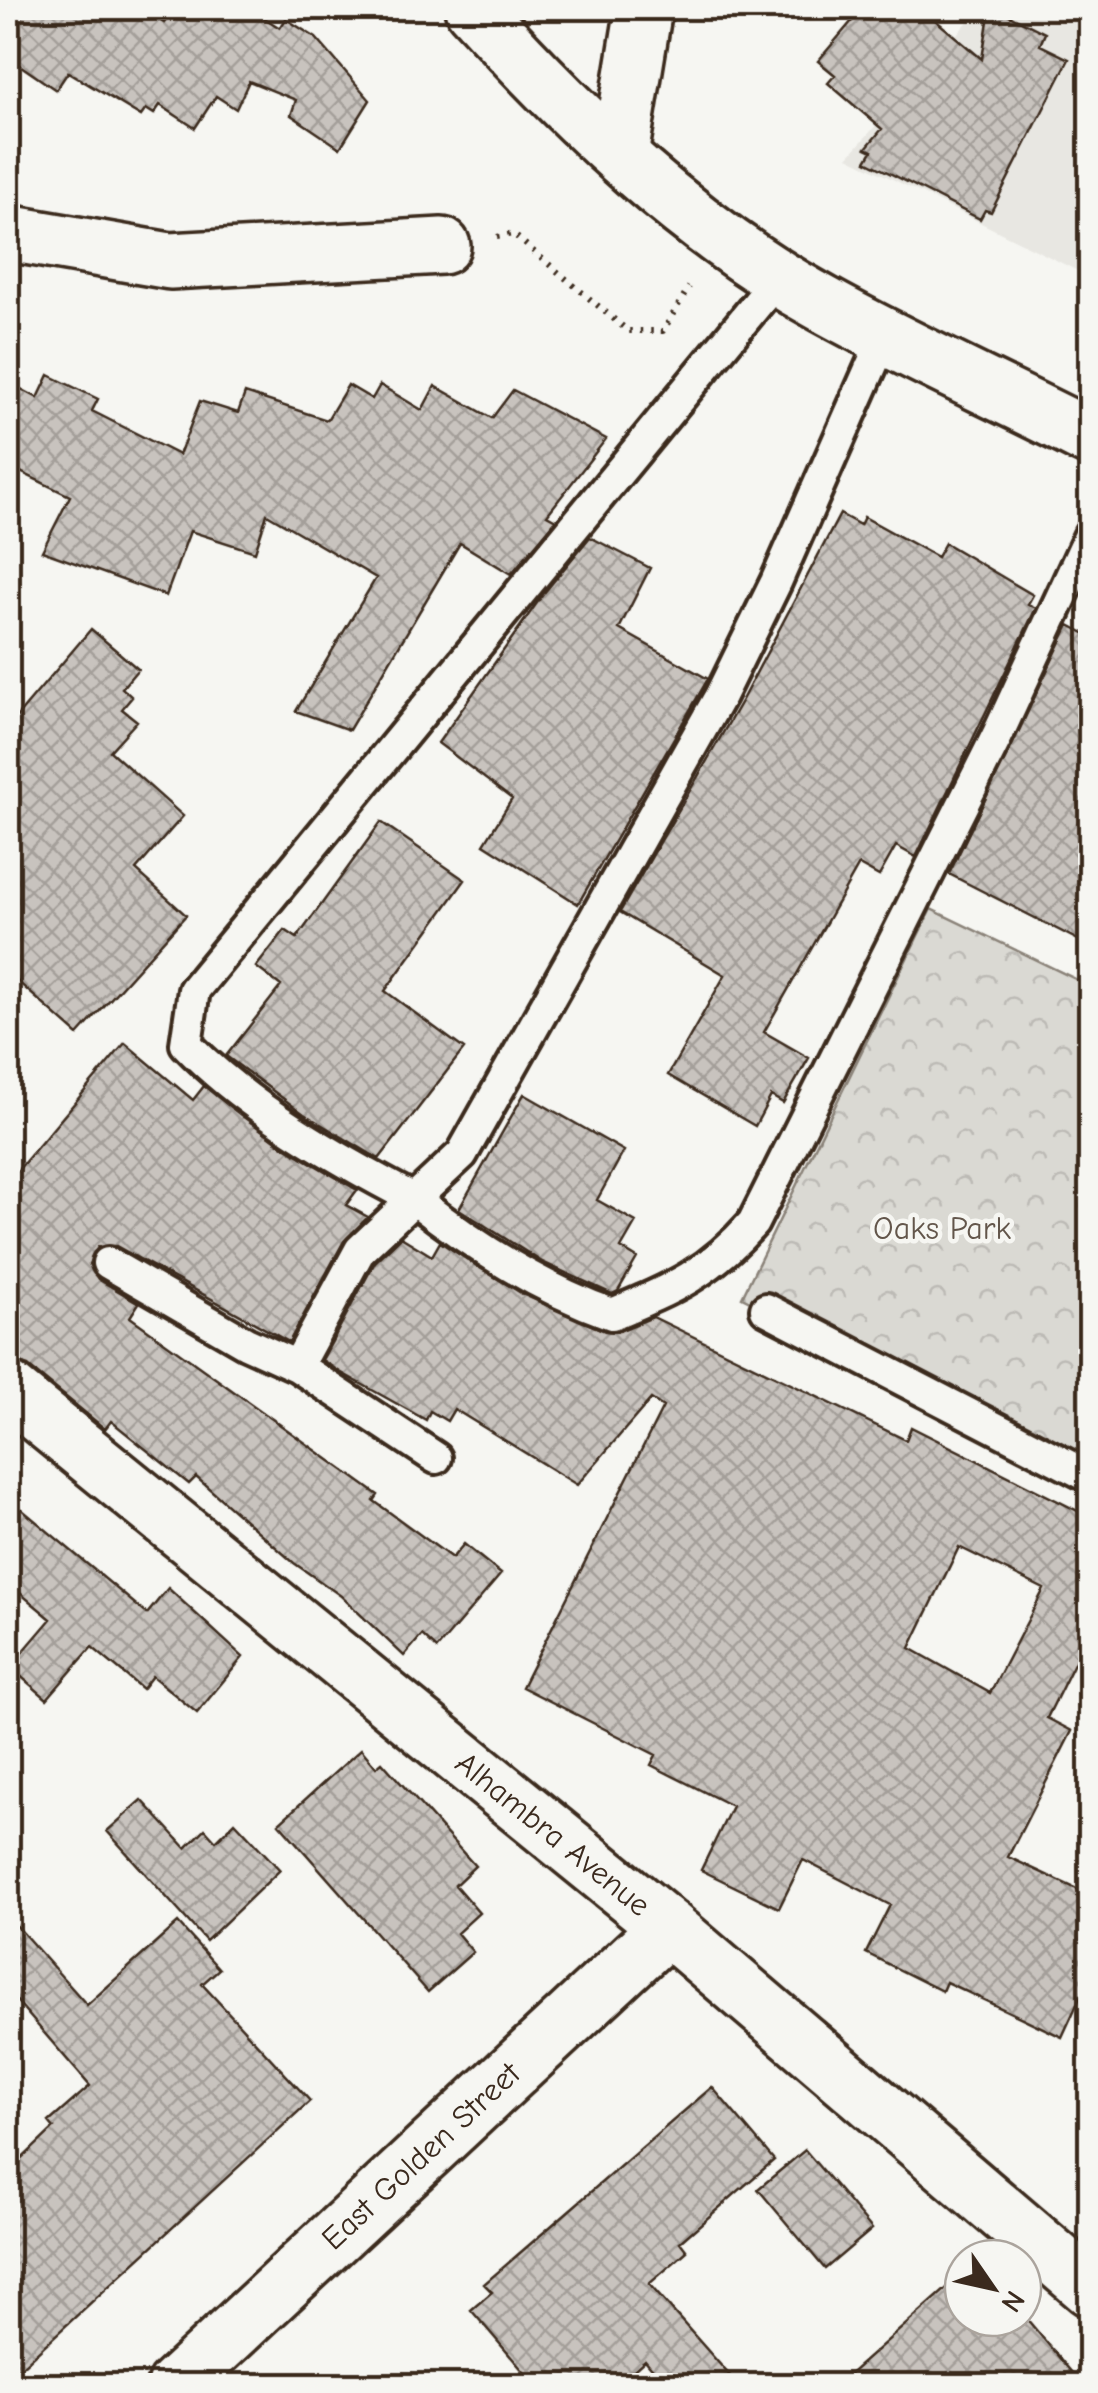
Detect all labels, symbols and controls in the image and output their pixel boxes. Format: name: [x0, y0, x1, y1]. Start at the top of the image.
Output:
park label: Oaks Park: [873, 1210, 1011, 1247]
street label: Alhambra Avenue: [448, 1744, 658, 1924]
street label: East Golden Street: [314, 2054, 528, 2257]
north arrow: [943, 2238, 1043, 2338]
text: N: [995, 2285, 1031, 2318]

